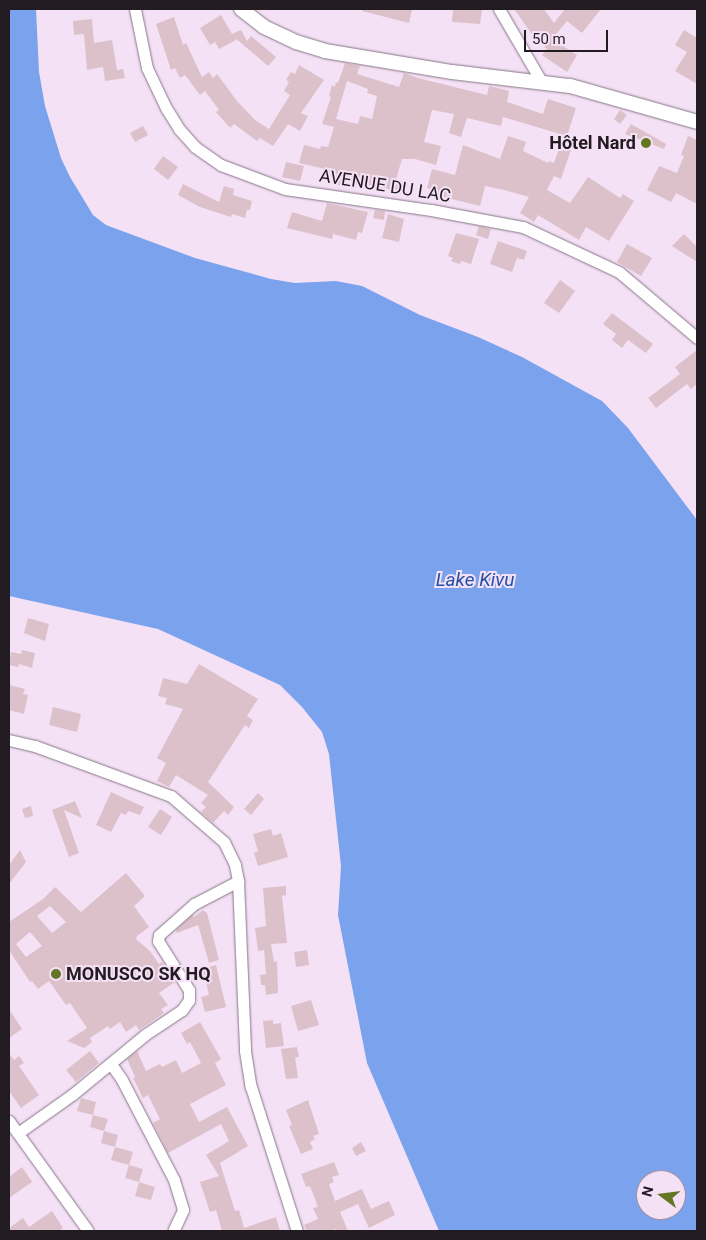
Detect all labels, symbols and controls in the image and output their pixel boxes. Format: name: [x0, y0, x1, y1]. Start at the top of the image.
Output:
scale bar: [526, 20, 610, 52]
text: 50 m: [532, 30, 566, 48]
place label: Hôtel Nard: [549, 132, 636, 154]
marker: Hôtel Nard: [640, 137, 652, 149]
street label: AVENUE DU LAC: [318, 165, 452, 207]
water label: Lake Kivu: [436, 569, 514, 591]
place label: MONUSCO SK HQ: [66, 963, 211, 985]
marker: MONUSCO SK HQ: [50, 968, 62, 980]
north arrow: [636, 1170, 686, 1220]
text: N: [638, 1185, 656, 1198]

